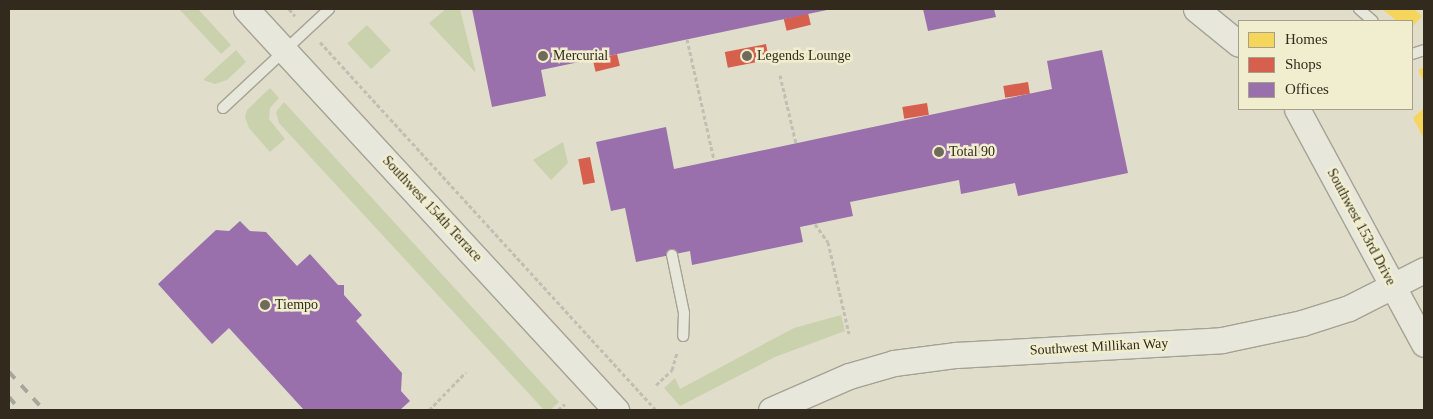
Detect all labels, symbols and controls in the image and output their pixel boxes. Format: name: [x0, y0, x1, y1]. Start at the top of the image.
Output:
legend: [1238, 20, 1413, 110]
text: Homes: [1285, 31, 1328, 47]
place label: Mercurial: [553, 48, 608, 64]
place label: Legends Lounge: [757, 48, 851, 64]
marker: Mercurial: [537, 50, 549, 62]
marker: Legends Lounge: [741, 50, 753, 62]
text: Shops: [1285, 56, 1322, 72]
text: Offices: [1285, 81, 1329, 97]
place label: Total 90: [949, 144, 995, 160]
marker: Total 90: [933, 146, 945, 158]
street label: Southwest 154th Terrace: [378, 152, 486, 266]
street label: Southwest 153rd Drive: [1323, 166, 1399, 288]
place label: Tiempo: [275, 297, 318, 313]
marker: Tiempo: [259, 299, 271, 311]
street label: Southwest Millikan Way: [1029, 335, 1169, 359]

